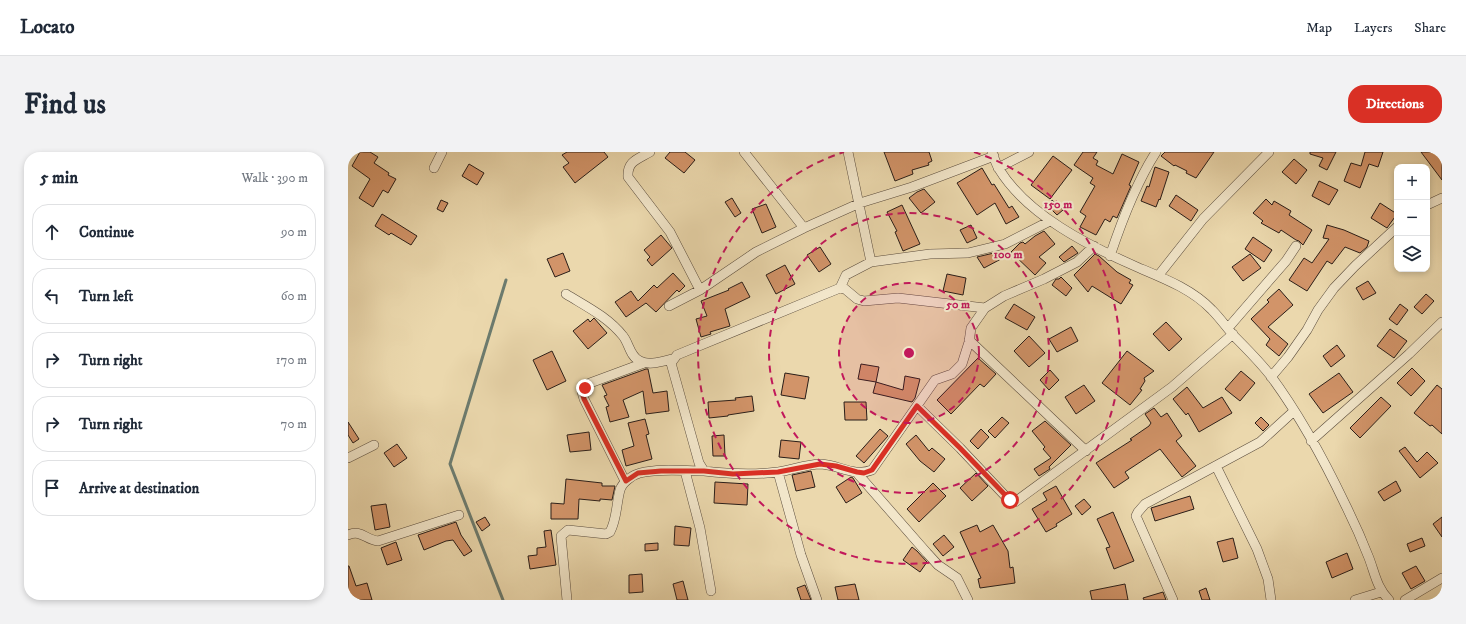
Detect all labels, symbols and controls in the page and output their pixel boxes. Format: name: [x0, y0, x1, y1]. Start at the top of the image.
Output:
text: Locato: [20, 16, 75, 39]
text: Map: [1306, 19, 1332, 37]
text: Layers: [1354, 19, 1392, 37]
text: Share: [1414, 19, 1446, 37]
button: Directions: [1348, 85, 1442, 123]
text: Find us: [24, 87, 106, 122]
map controls: [1394, 164, 1430, 272]
button: +: [1394, 164, 1430, 200]
text: 5 min: [40, 167, 78, 189]
text: Walk · 390 m: [241, 170, 308, 186]
text: 150 m: [1044, 197, 1072, 212]
button: −: [1394, 200, 1430, 236]
icon: ahead: [41, 221, 63, 243]
text: Continue: [79, 223, 134, 242]
text: 90 m: [281, 224, 307, 240]
button: layers: [1394, 236, 1430, 272]
text: 100 m: [994, 247, 1022, 262]
icon: left: [41, 285, 63, 307]
text: Turn left: [79, 287, 133, 306]
text: 60 m: [281, 288, 307, 304]
text: 50 m: [945, 297, 970, 312]
centre of rings: [902, 346, 916, 360]
icon: right: [41, 349, 63, 371]
text: Turn right: [79, 351, 142, 370]
text: 170 m: [276, 352, 307, 368]
route end: [576, 379, 594, 397]
icon: right: [41, 413, 63, 435]
text: Turn right: [79, 415, 142, 434]
text: 70 m: [281, 416, 307, 432]
icon: arrive: [41, 477, 63, 499]
text: Arrive at destination: [79, 479, 199, 498]
route start: [1001, 491, 1019, 509]

